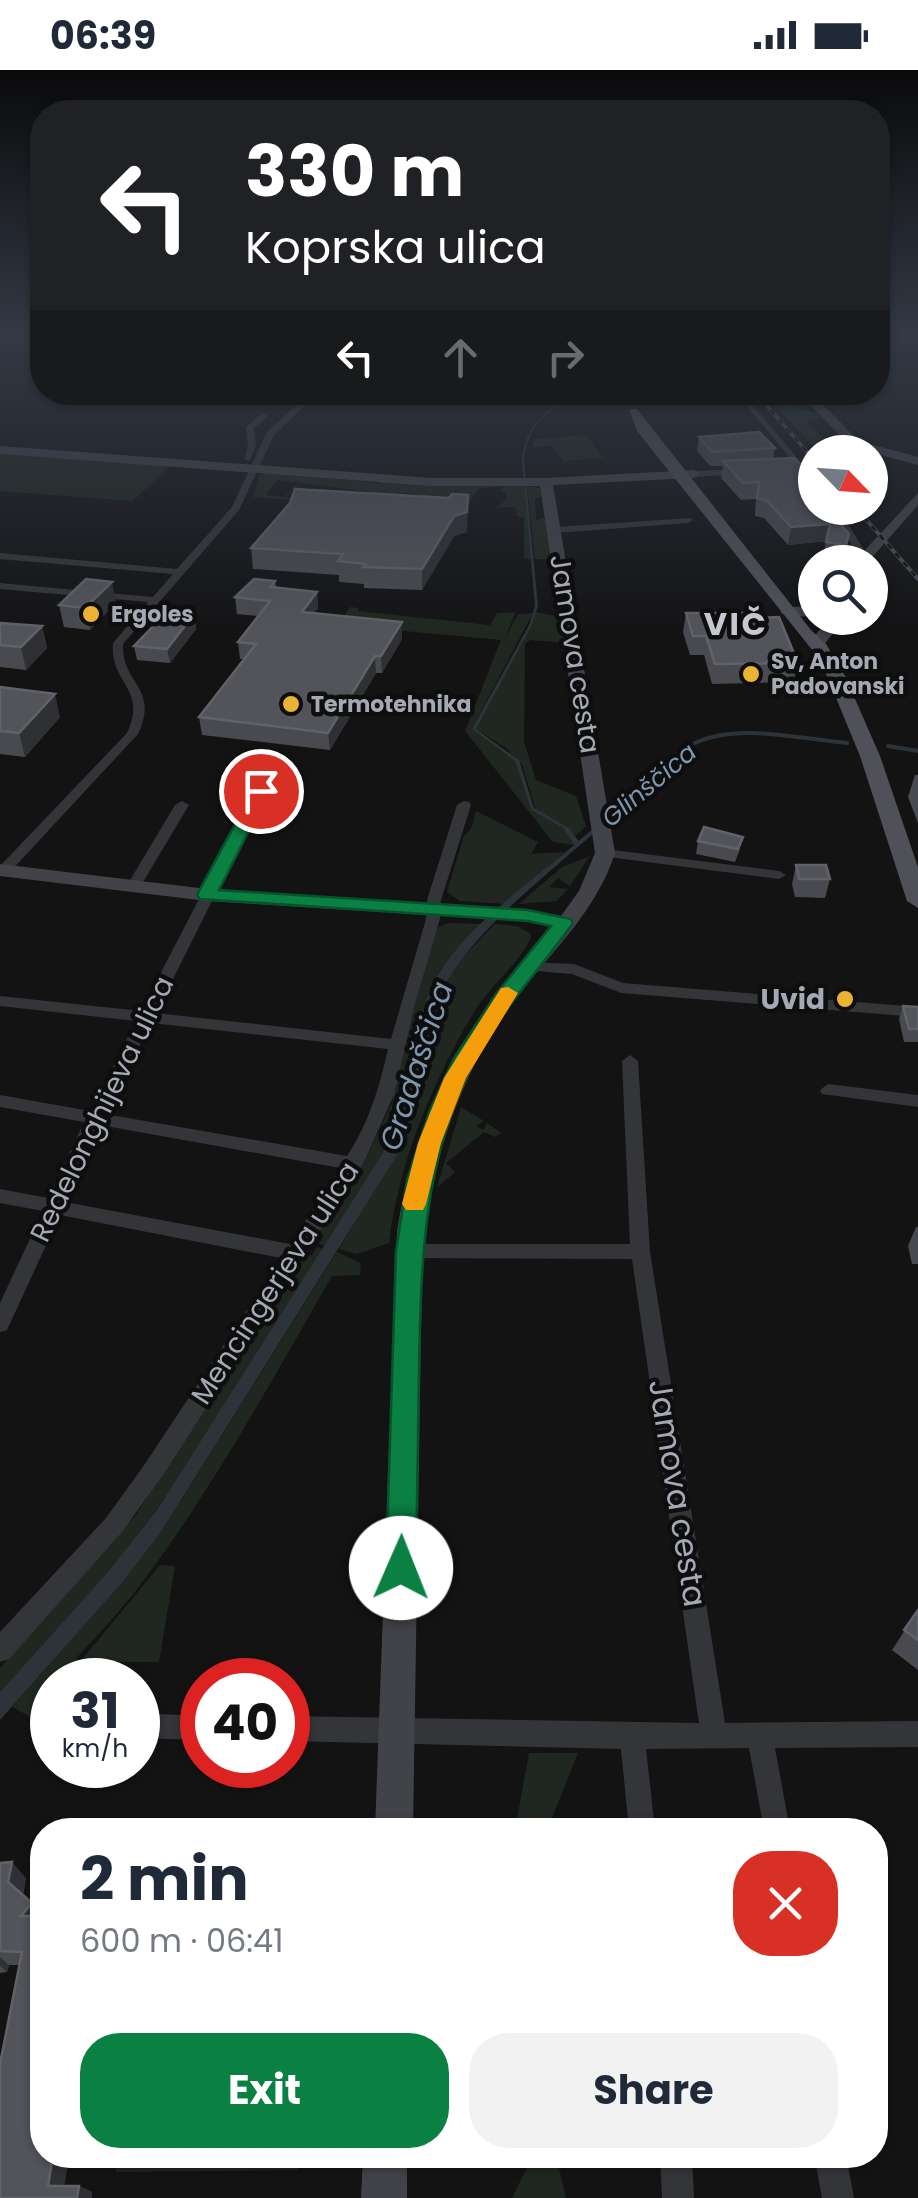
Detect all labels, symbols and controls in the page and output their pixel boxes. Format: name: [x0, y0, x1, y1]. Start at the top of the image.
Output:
text: 06:39: [50, 9, 156, 62]
text: 330 m: [245, 122, 464, 221]
icon: left: [80, 140, 210, 270]
text: Koprska ulica: [245, 216, 546, 279]
icon: left: [328, 330, 383, 385]
icon: ahead: [433, 330, 488, 385]
icon: right: [538, 330, 593, 385]
north arrow: [798, 435, 888, 525]
map controls: [798, 435, 888, 635]
button: search: [798, 545, 888, 635]
street label: Jamova cesta: [540, 552, 610, 756]
place label: Ergoles: [111, 599, 194, 630]
district label: VIČ: [704, 601, 768, 646]
marker: Ergoles: [80, 603, 102, 625]
place label: Sv, Anton Padovanski: [771, 646, 905, 702]
marker: Sv, Anton Padovanski: [740, 663, 762, 685]
place label: Termotehnika: [311, 689, 471, 720]
marker: Termotehnika: [280, 693, 302, 715]
water label: Glinščica: [594, 735, 704, 835]
pin: [219, 749, 304, 834]
icon: arrive: [234, 764, 289, 819]
street label: Redelonghijeva ulica: [21, 970, 183, 1248]
water label: Gradaščica: [368, 976, 464, 1156]
place label: Uvid: [760, 980, 825, 1019]
marker: Uvid: [834, 988, 856, 1010]
street label: Mencingerjeva ulica: [182, 1154, 368, 1412]
street label: Jamova cesta: [638, 1376, 718, 1610]
position arrow: [349, 1516, 453, 1620]
speed limit sign: 40: [180, 1658, 310, 1788]
text: 31: [70, 1675, 120, 1746]
text: km/h: [62, 1731, 128, 1766]
text: 2 min: [80, 1837, 249, 1921]
button: close: [733, 1851, 838, 1956]
text: 600 m · 06:41: [80, 1918, 284, 1963]
button: Exit: [80, 2033, 449, 2148]
button: Share: [469, 2033, 838, 2148]

